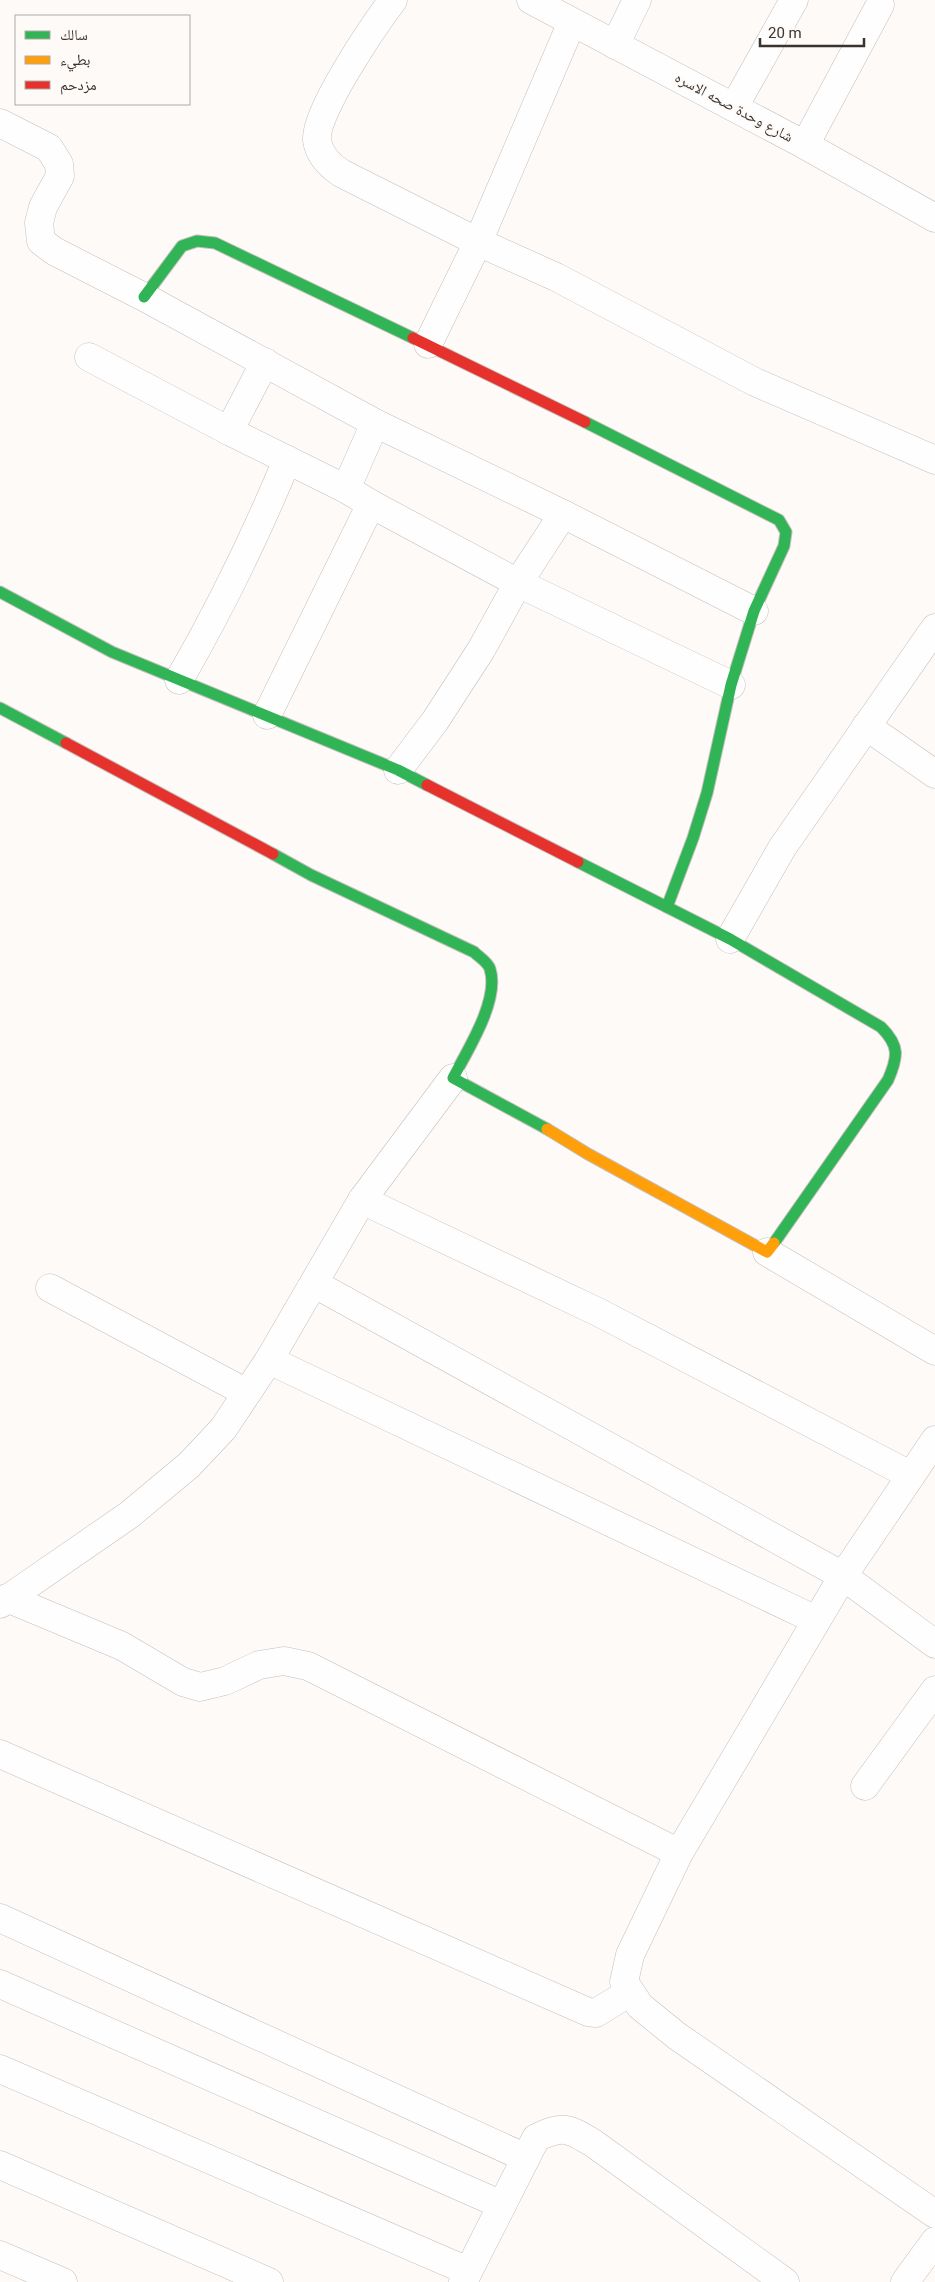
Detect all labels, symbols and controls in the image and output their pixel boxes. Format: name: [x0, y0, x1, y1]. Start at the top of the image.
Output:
legend: [15, 15, 190, 105]
scale bar: [760, 15, 864, 47]
text: 20 m: [768, 24, 802, 42]
text: سالك: [60, 26, 88, 44]
text: بطيء: [60, 51, 90, 72]
street label: شارع وحدة صحه الاسره: [671, 68, 796, 147]
text: مزدحم: [60, 76, 97, 95]

